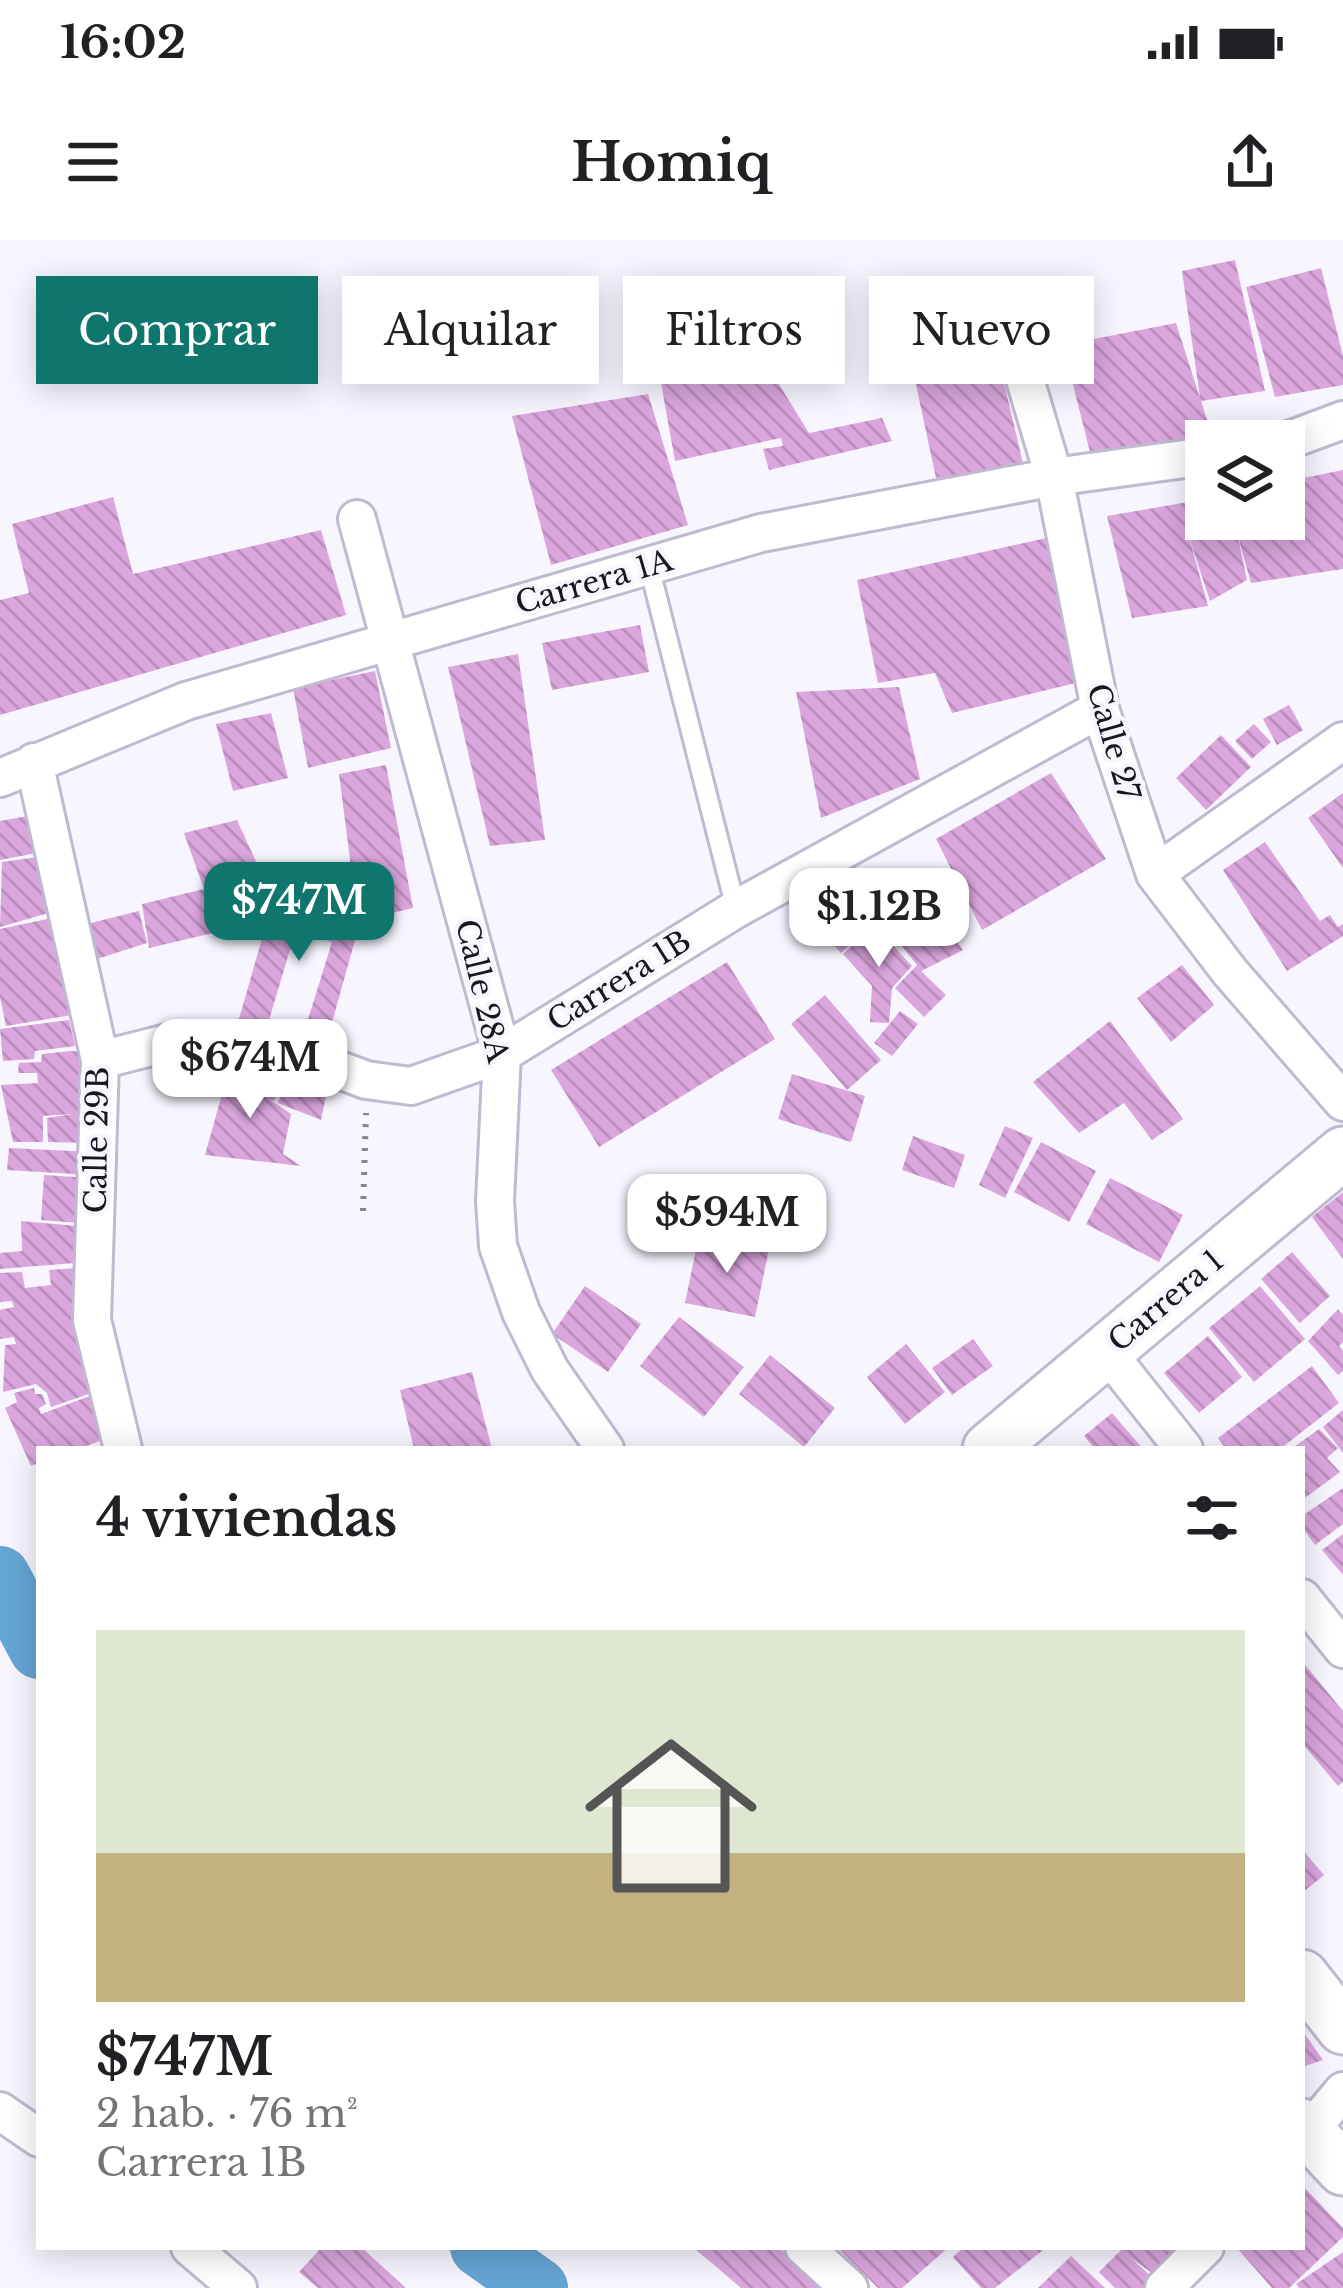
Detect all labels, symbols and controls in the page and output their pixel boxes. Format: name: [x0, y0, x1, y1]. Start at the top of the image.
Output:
text: 16:02: [60, 14, 186, 70]
icon: menu: [60, 129, 126, 195]
text: Homiq: [571, 129, 772, 196]
icon: share: [1217, 129, 1283, 195]
chip: Comprar: [36, 276, 318, 384]
chip: Alquilar: [342, 276, 599, 384]
chip: Filtros: [623, 276, 845, 384]
chip: Nuevo: [869, 276, 1094, 384]
map controls: [1185, 420, 1305, 540]
button: layers: [1185, 420, 1305, 540]
street label: Carrera 1A: [511, 541, 678, 622]
street label: Calle 27: [1079, 679, 1148, 805]
pin: $747M: [215, 862, 383, 964]
pin: $1.12B: [781, 868, 977, 970]
text: $747M: [231, 876, 367, 925]
text: $1.12B: [816, 882, 942, 931]
street label: Calle 28A: [448, 916, 517, 1067]
street label: Carrera 1B: [540, 922, 697, 1039]
pin: $674M: [166, 1019, 334, 1121]
text: $674M: [179, 1033, 321, 1082]
street label: Calle 29B: [77, 1066, 116, 1214]
pin: $594M: [643, 1174, 811, 1276]
text: $594M: [654, 1188, 800, 1237]
street label: Carrera 1: [1101, 1242, 1231, 1359]
icon: filters: [1179, 1485, 1245, 1551]
text: 4 viviendas: [96, 1487, 397, 1550]
icon: home: [563, 1708, 779, 1924]
text: $747M: [96, 2026, 273, 2089]
text: 2 hab. · 76 m²: [96, 2089, 358, 2138]
text: Carrera 1B: [96, 2138, 306, 2187]

